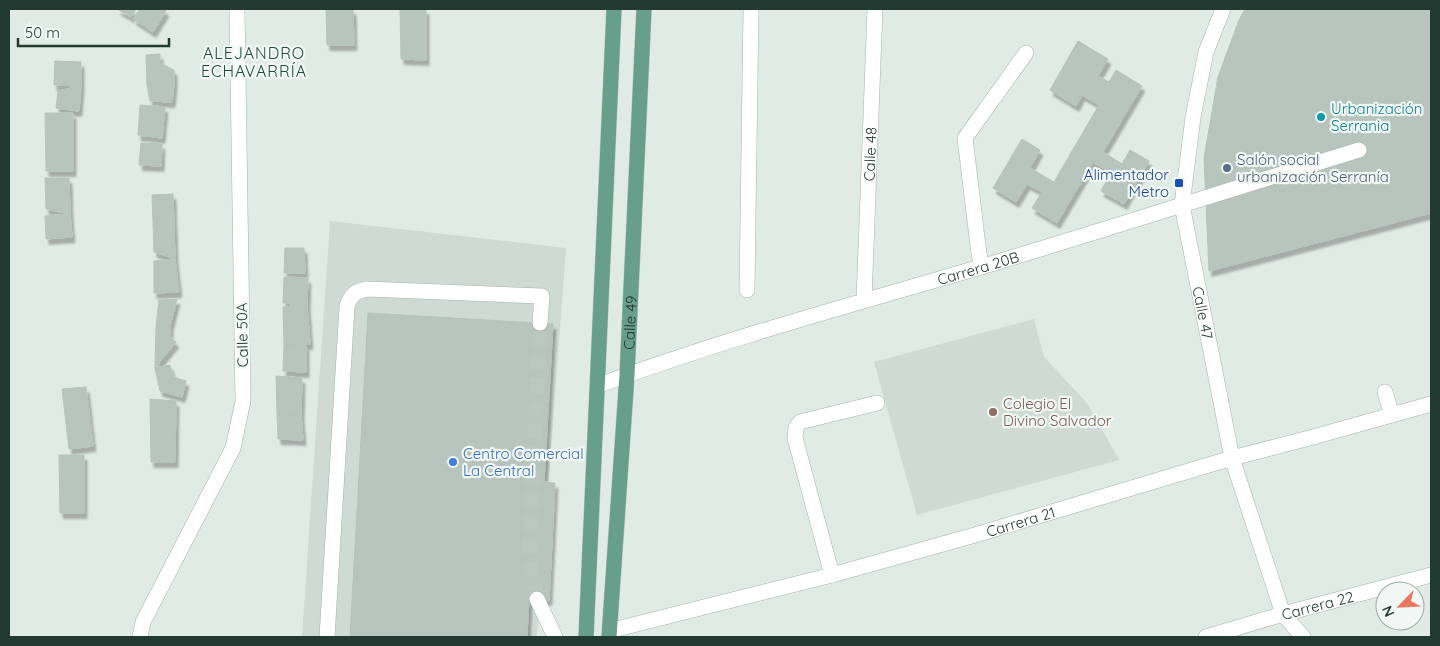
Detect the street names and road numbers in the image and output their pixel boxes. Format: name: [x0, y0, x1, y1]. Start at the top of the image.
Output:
street label: Calle 48: [859, 127, 880, 182]
street label: Carrera 20B: [935, 247, 1021, 289]
street label: Calle 47: [1189, 285, 1218, 341]
street label: Calle 49: [619, 295, 640, 350]
street label: Calle 50A: [232, 302, 252, 368]
street label: Carrera 21: [984, 502, 1057, 541]
street label: Carrera 22: [1279, 586, 1356, 624]

